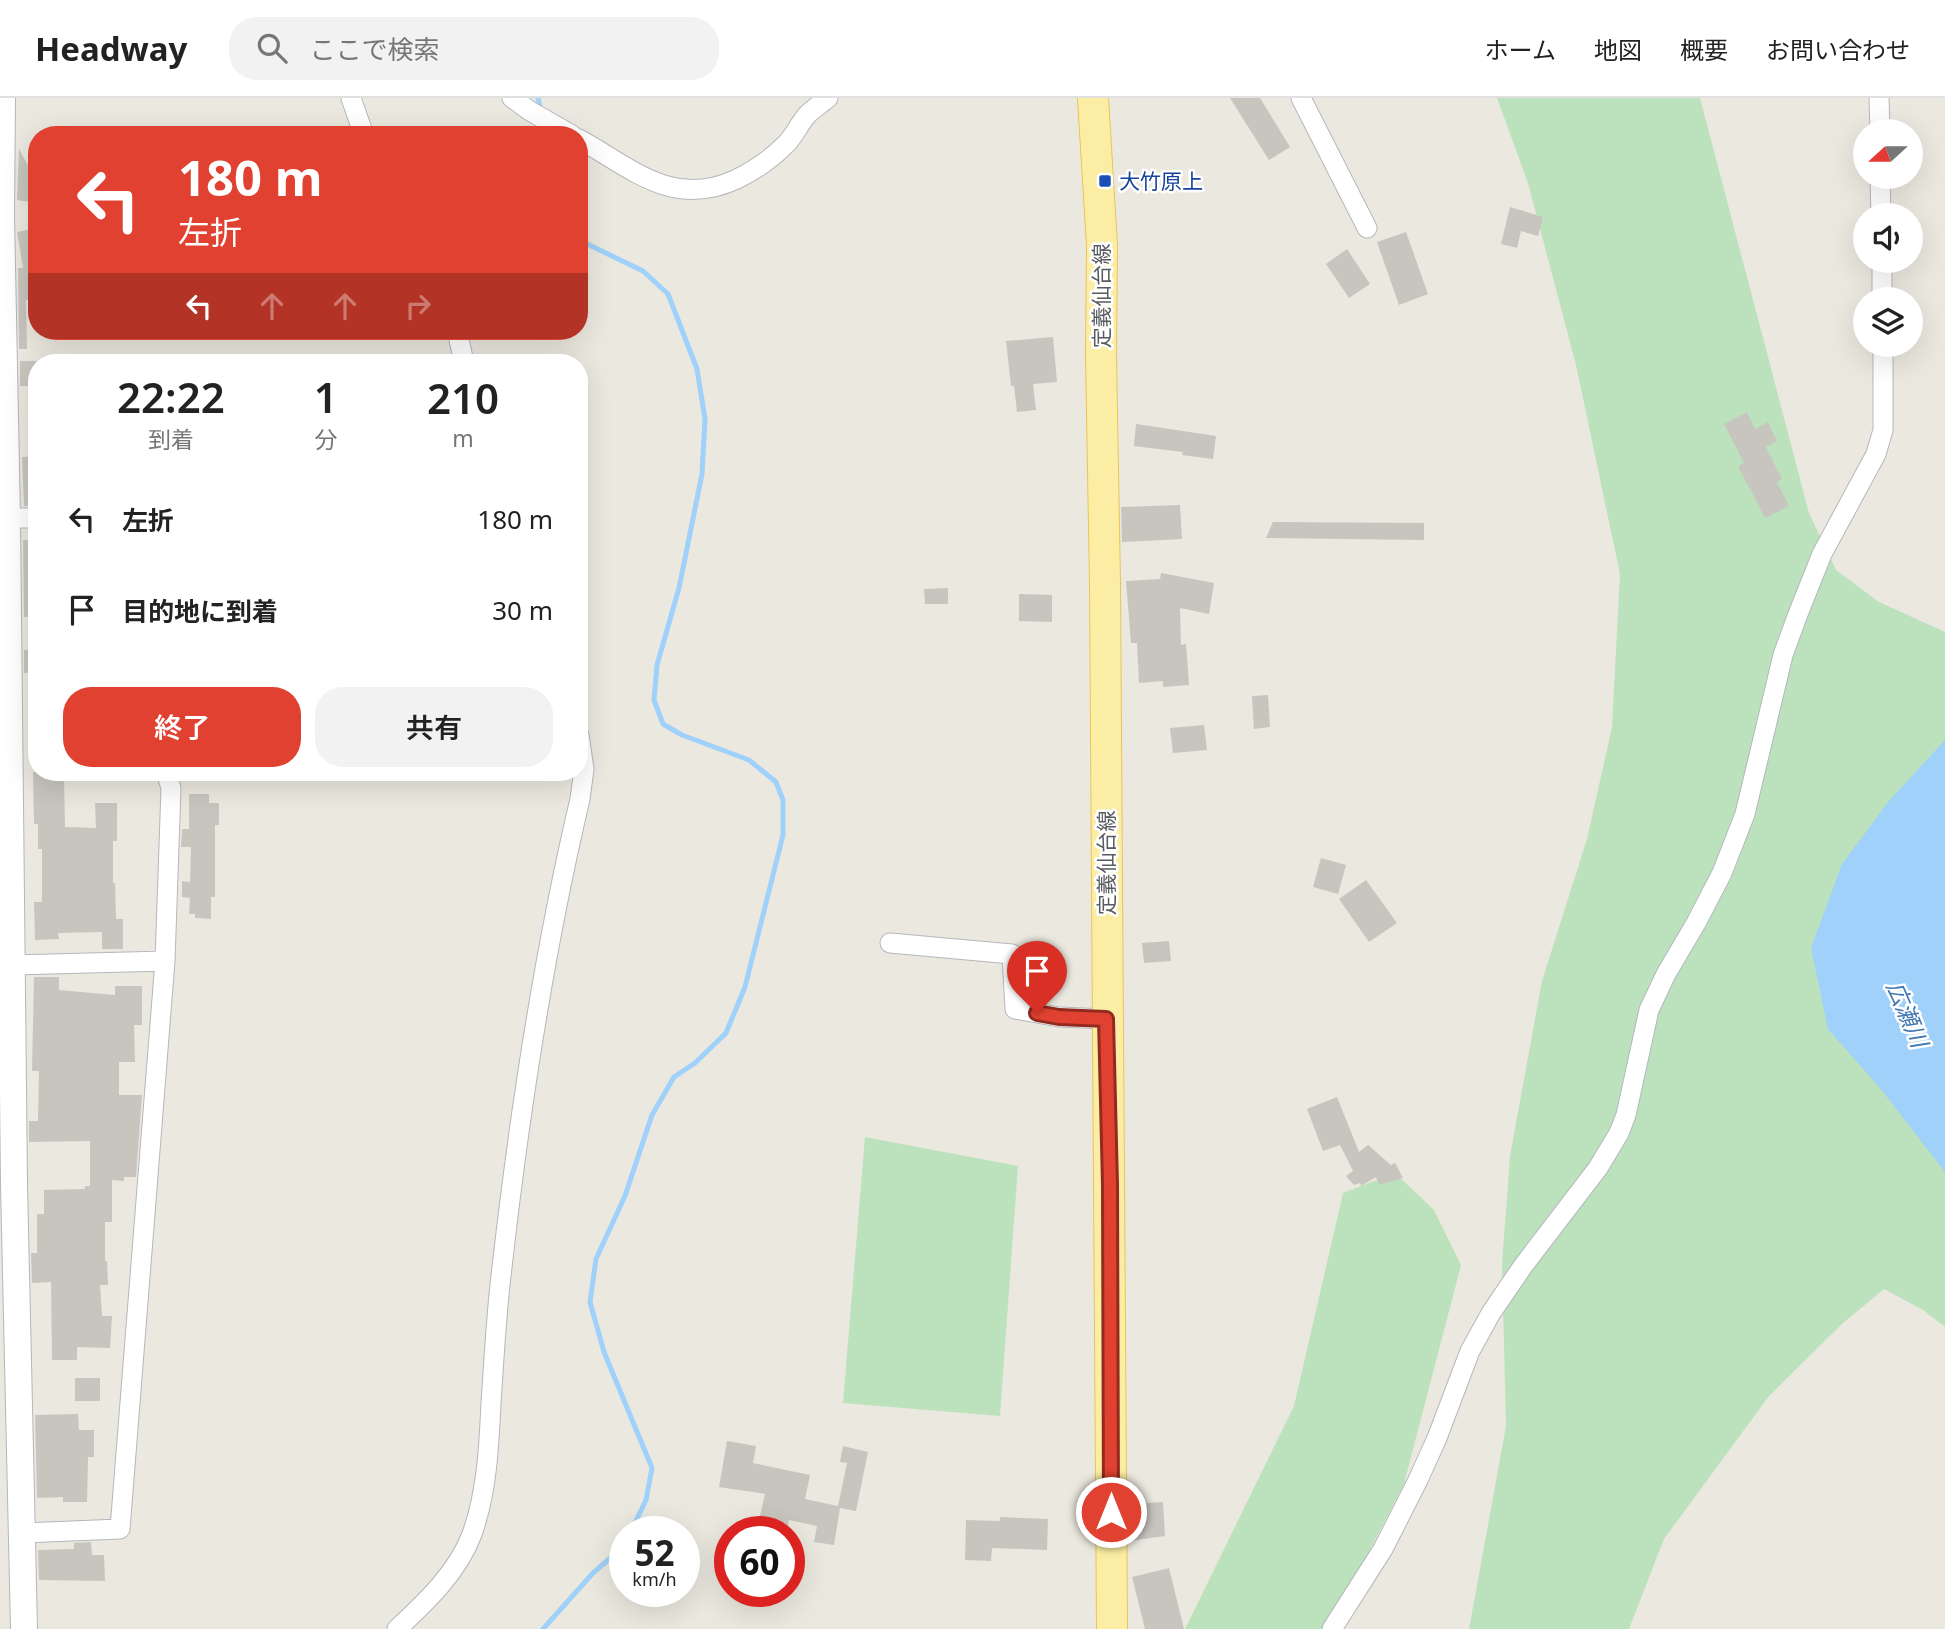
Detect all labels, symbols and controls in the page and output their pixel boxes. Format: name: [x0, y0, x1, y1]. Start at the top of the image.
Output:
search box: [229, 17, 719, 80]
text: Headway: [35, 26, 187, 71]
icon: search: [253, 29, 291, 67]
text: ここで検索: [309, 31, 439, 67]
text: ホーム: [1485, 33, 1556, 66]
text: 地図: [1594, 33, 1642, 66]
text: 概要: [1680, 33, 1728, 66]
text: お問い合わせ: [1766, 33, 1910, 66]
north arrow: [1853, 119, 1923, 189]
map controls: [1853, 119, 1923, 357]
text: 180 m: [178, 144, 323, 210]
icon: left: [63, 154, 154, 245]
place label: 大竹原上: [1119, 167, 1203, 195]
marker: 大竹原上: [1097, 173, 1113, 189]
button: sound: [1853, 203, 1923, 273]
text: 左折: [178, 210, 242, 253]
street label: 定義仙台線: [1087, 244, 1115, 349]
icon: left: [180, 287, 218, 325]
icon: ahead: [253, 287, 291, 325]
icon: ahead: [326, 287, 364, 325]
icon: right: [399, 287, 437, 325]
button: layers: [1853, 287, 1923, 357]
text: 22:22: [117, 368, 225, 425]
text: 1: [314, 368, 338, 425]
text: 210: [427, 369, 499, 426]
text: m: [452, 422, 474, 454]
text: 到着: [148, 423, 194, 455]
text: 分: [314, 423, 337, 455]
icon: left: [63, 500, 101, 538]
text: 180 m: [477, 501, 553, 537]
text: 左折: [122, 502, 174, 538]
icon: arrive: [63, 591, 101, 629]
text: 30 m: [492, 592, 553, 628]
text: 目的地に到着: [122, 593, 278, 629]
button: 終了: [63, 687, 301, 767]
button: 共有: [315, 687, 553, 767]
street label: 定義仙台線: [1092, 811, 1120, 916]
pin: [1007, 941, 1067, 1013]
icon: arrive: [1018, 952, 1056, 990]
water label: 広瀬川: [1880, 976, 1937, 1055]
position arrow: [1074, 1475, 1148, 1549]
speed limit sign: 60: [714, 1516, 805, 1607]
text: 52: [634, 1529, 675, 1576]
text: km/h: [632, 1567, 677, 1591]

